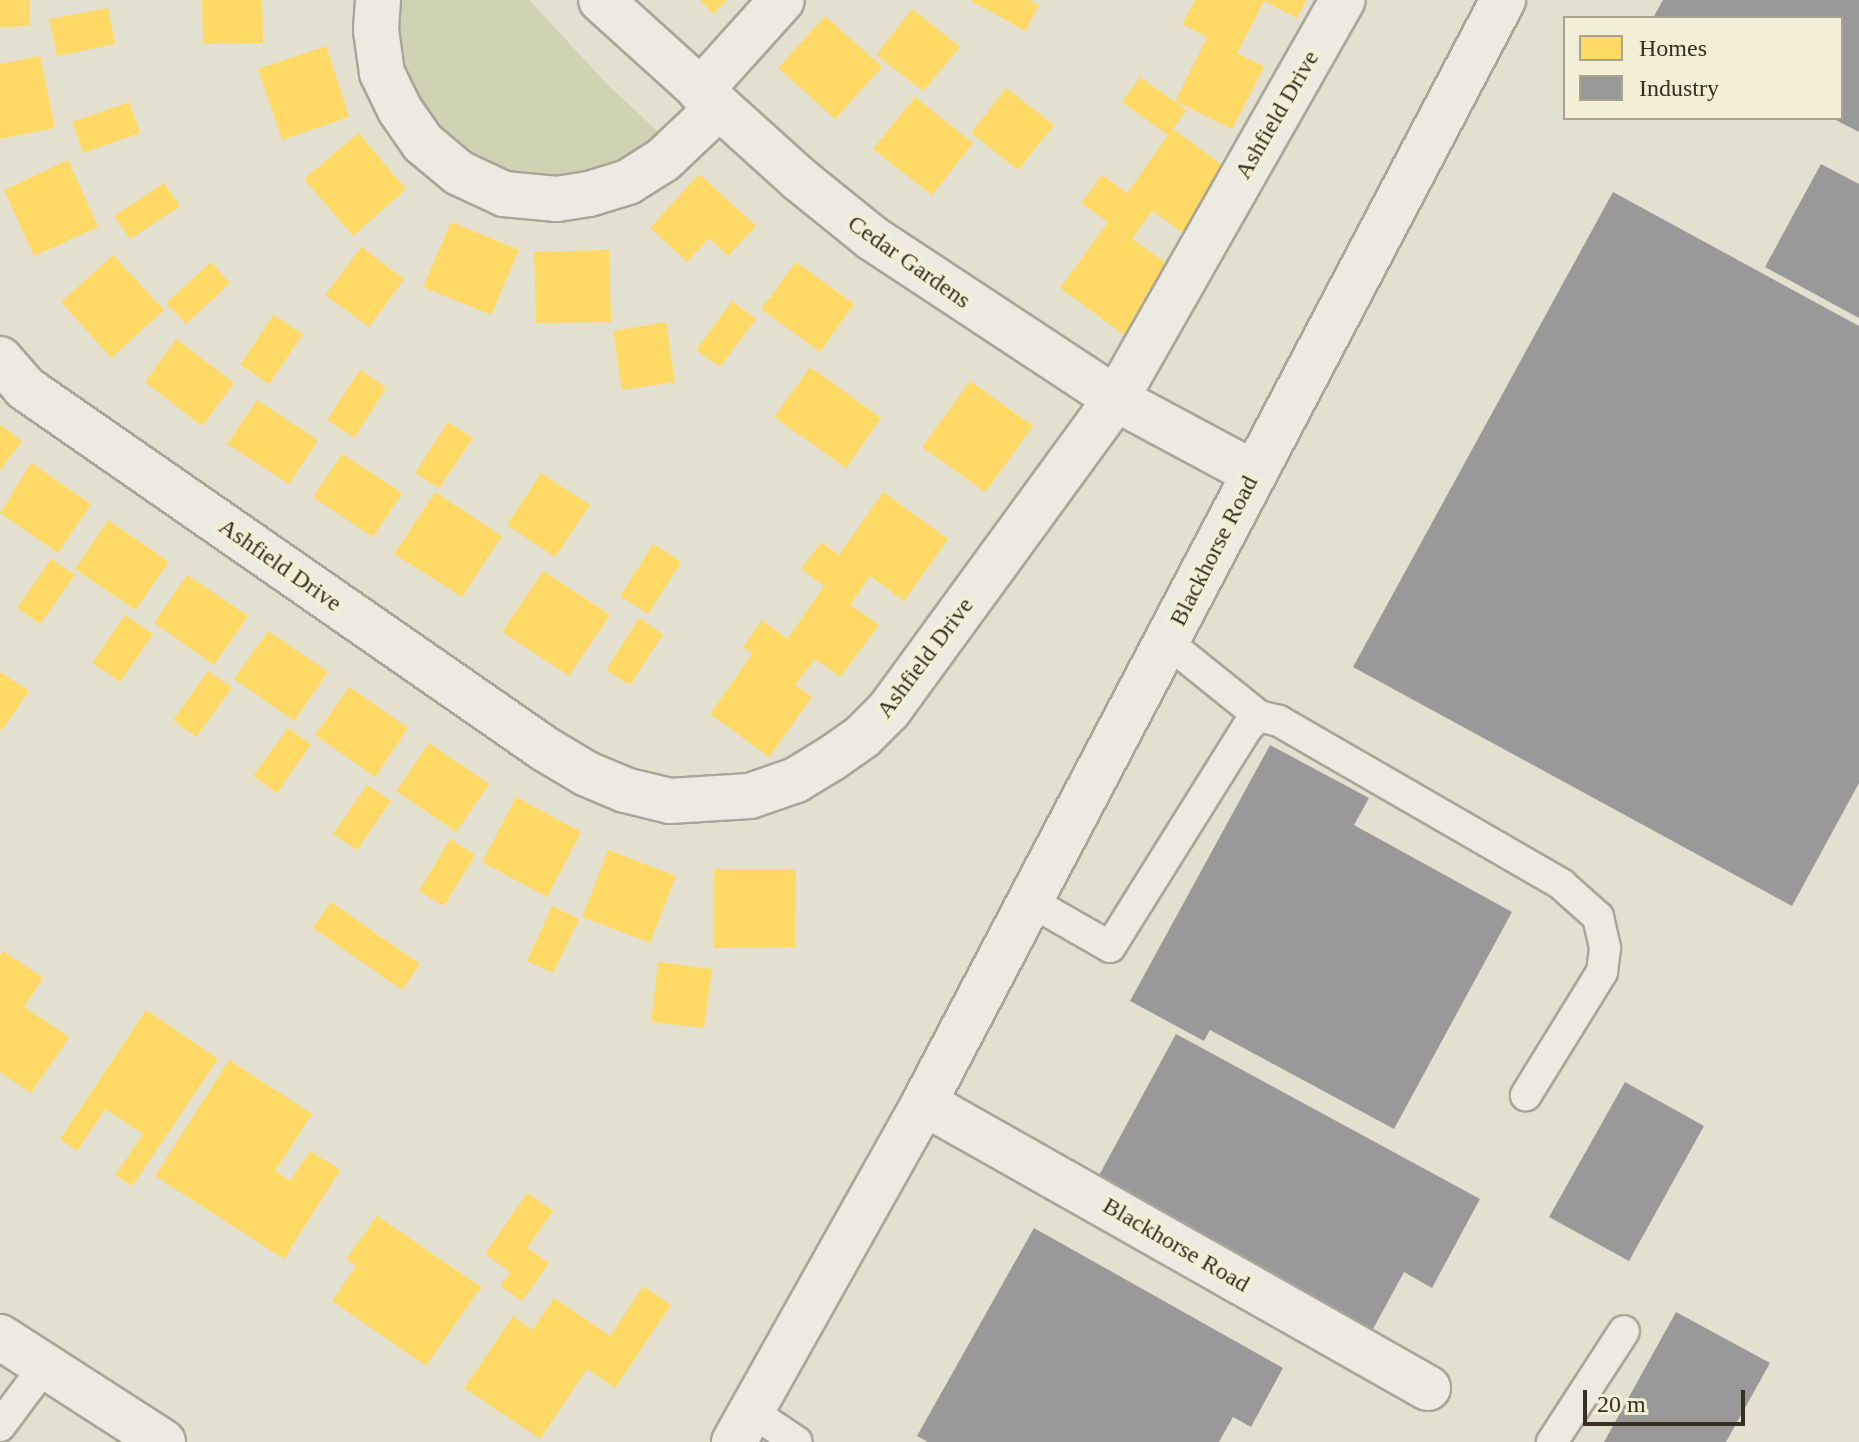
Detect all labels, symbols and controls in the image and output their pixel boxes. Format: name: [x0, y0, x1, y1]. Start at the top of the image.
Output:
legend: [1563, 16, 1843, 120]
text: Homes: [1639, 35, 1707, 61]
street label: Ashfield Drive: [1229, 46, 1325, 184]
text: Industry: [1639, 75, 1719, 101]
street label: Cedar Gardens: [842, 209, 976, 315]
street label: Blackhorse Road: [1164, 471, 1264, 631]
street label: Ashfield Drive: [213, 512, 347, 618]
street label: Ashfield Drive: [870, 592, 980, 724]
street label: Blackhorse Road: [1098, 1191, 1254, 1299]
scale bar: [1587, 1374, 1749, 1424]
text: 20 m: [1597, 1391, 1646, 1417]

